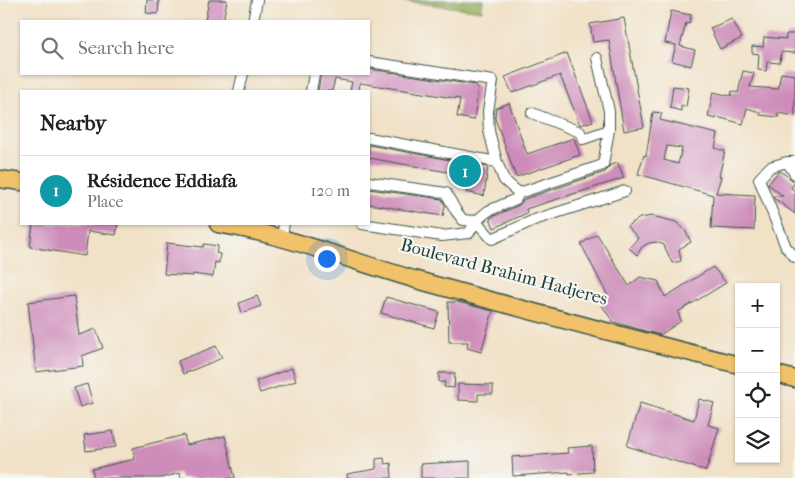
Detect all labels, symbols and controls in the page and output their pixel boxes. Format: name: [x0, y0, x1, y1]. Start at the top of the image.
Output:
search box: [20, 20, 370, 75]
icon: search: [38, 34, 66, 62]
text: Search here: [78, 37, 174, 59]
text: Nearby: [40, 111, 106, 135]
pin: 1: [449, 152, 481, 190]
text: Résidence Eddiafa: [87, 170, 237, 192]
text: 1: [53, 181, 59, 200]
text: 120 m: [311, 181, 350, 200]
text: Place: [87, 192, 123, 211]
street label: Boulevard Brahim Hadjeres: [398, 234, 610, 310]
your location: [314, 246, 340, 272]
map controls: [735, 283, 780, 463]
button: +: [735, 283, 780, 328]
button: −: [735, 328, 780, 373]
button: locate: [735, 373, 780, 418]
button: layers: [735, 418, 780, 463]

